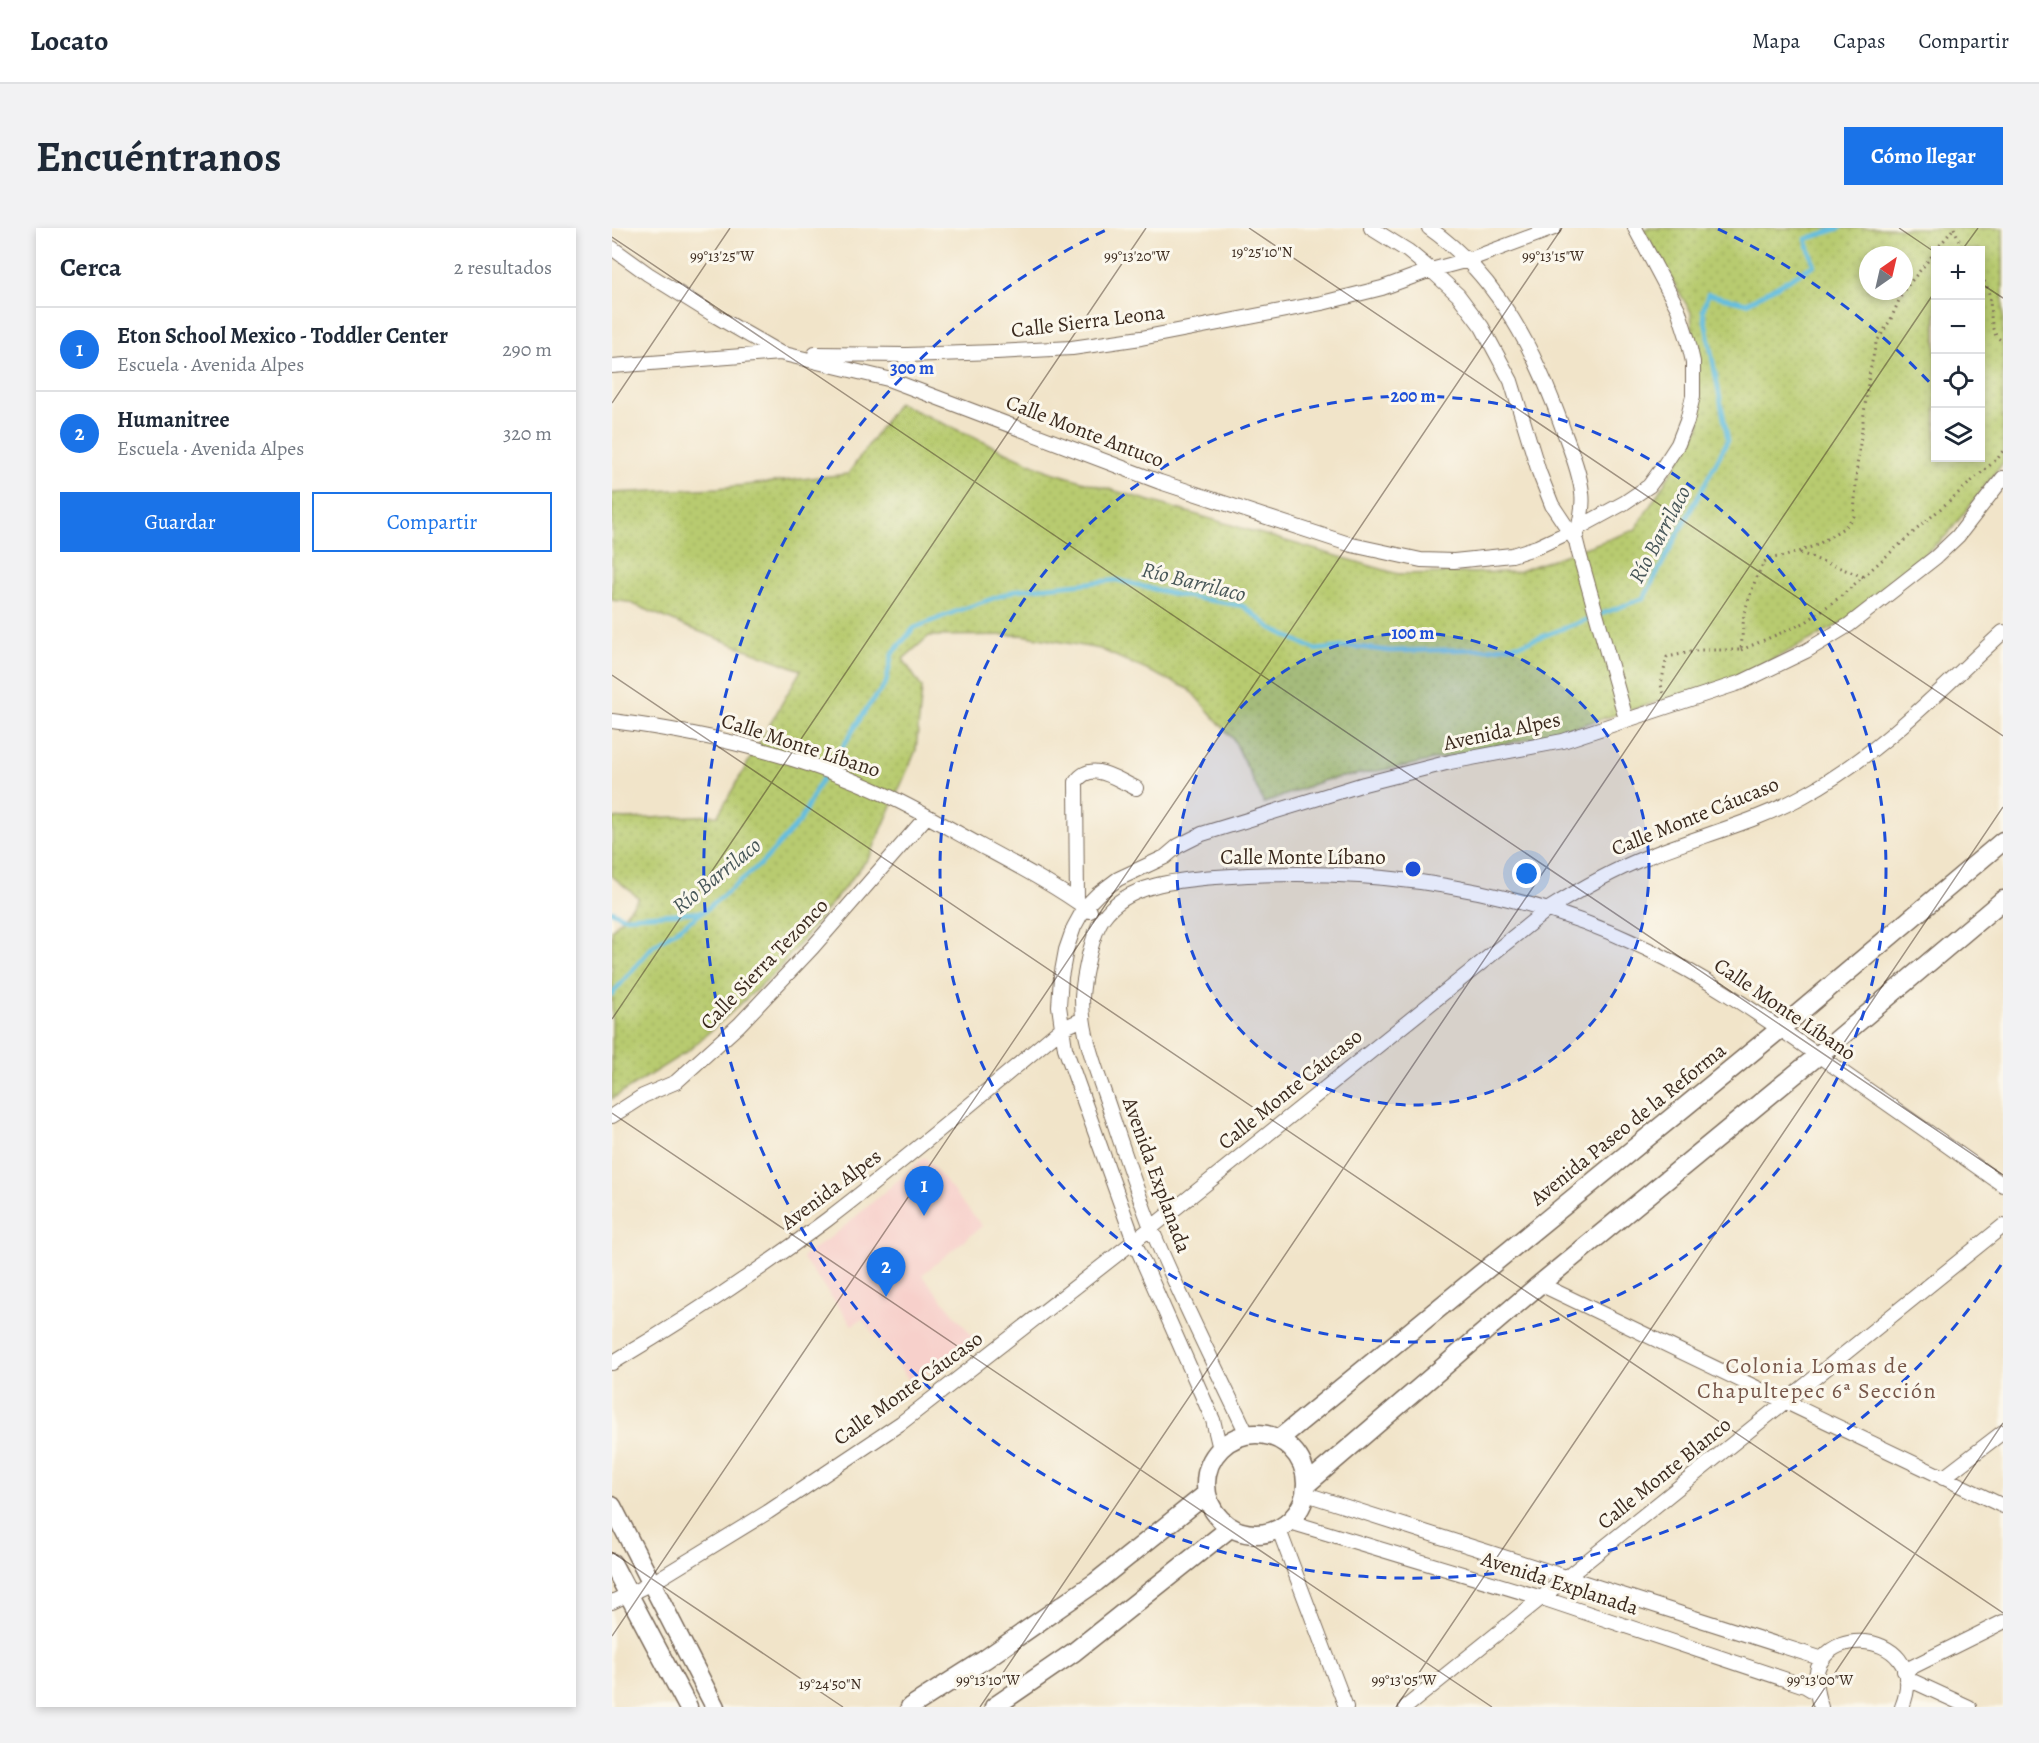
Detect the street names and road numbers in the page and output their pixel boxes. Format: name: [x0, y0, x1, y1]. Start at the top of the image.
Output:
street label: Calle Sierra Leona: [1010, 298, 1167, 344]
street label: Calle Monte Antuco: [1002, 388, 1168, 474]
street label: Avenida Alpes: [1440, 705, 1563, 757]
street label: Calle Monte Líbano: [718, 706, 884, 784]
street label: Calle Monte Cáucaso: [1607, 770, 1783, 862]
street label: Calle Monte Líbano: [1220, 843, 1386, 871]
street label: Calle Sierra Tezonco: [694, 892, 834, 1036]
street label: Calle Monte Líbano: [1709, 951, 1861, 1067]
street label: Calle Monte Cáucaso: [1212, 1022, 1368, 1156]
street label: Avenida Paseo de la Reforma: [1524, 1036, 1732, 1212]
street label: Avenida Explanada: [1116, 1092, 1198, 1257]
street label: Avenida Alpes: [774, 1142, 887, 1237]
street label: Calle Monte Cáucaso: [828, 1324, 988, 1452]
street label: Calle Monte Blanco: [1591, 1410, 1737, 1536]
street label: Avenida Explanada: [1477, 1544, 1642, 1622]

